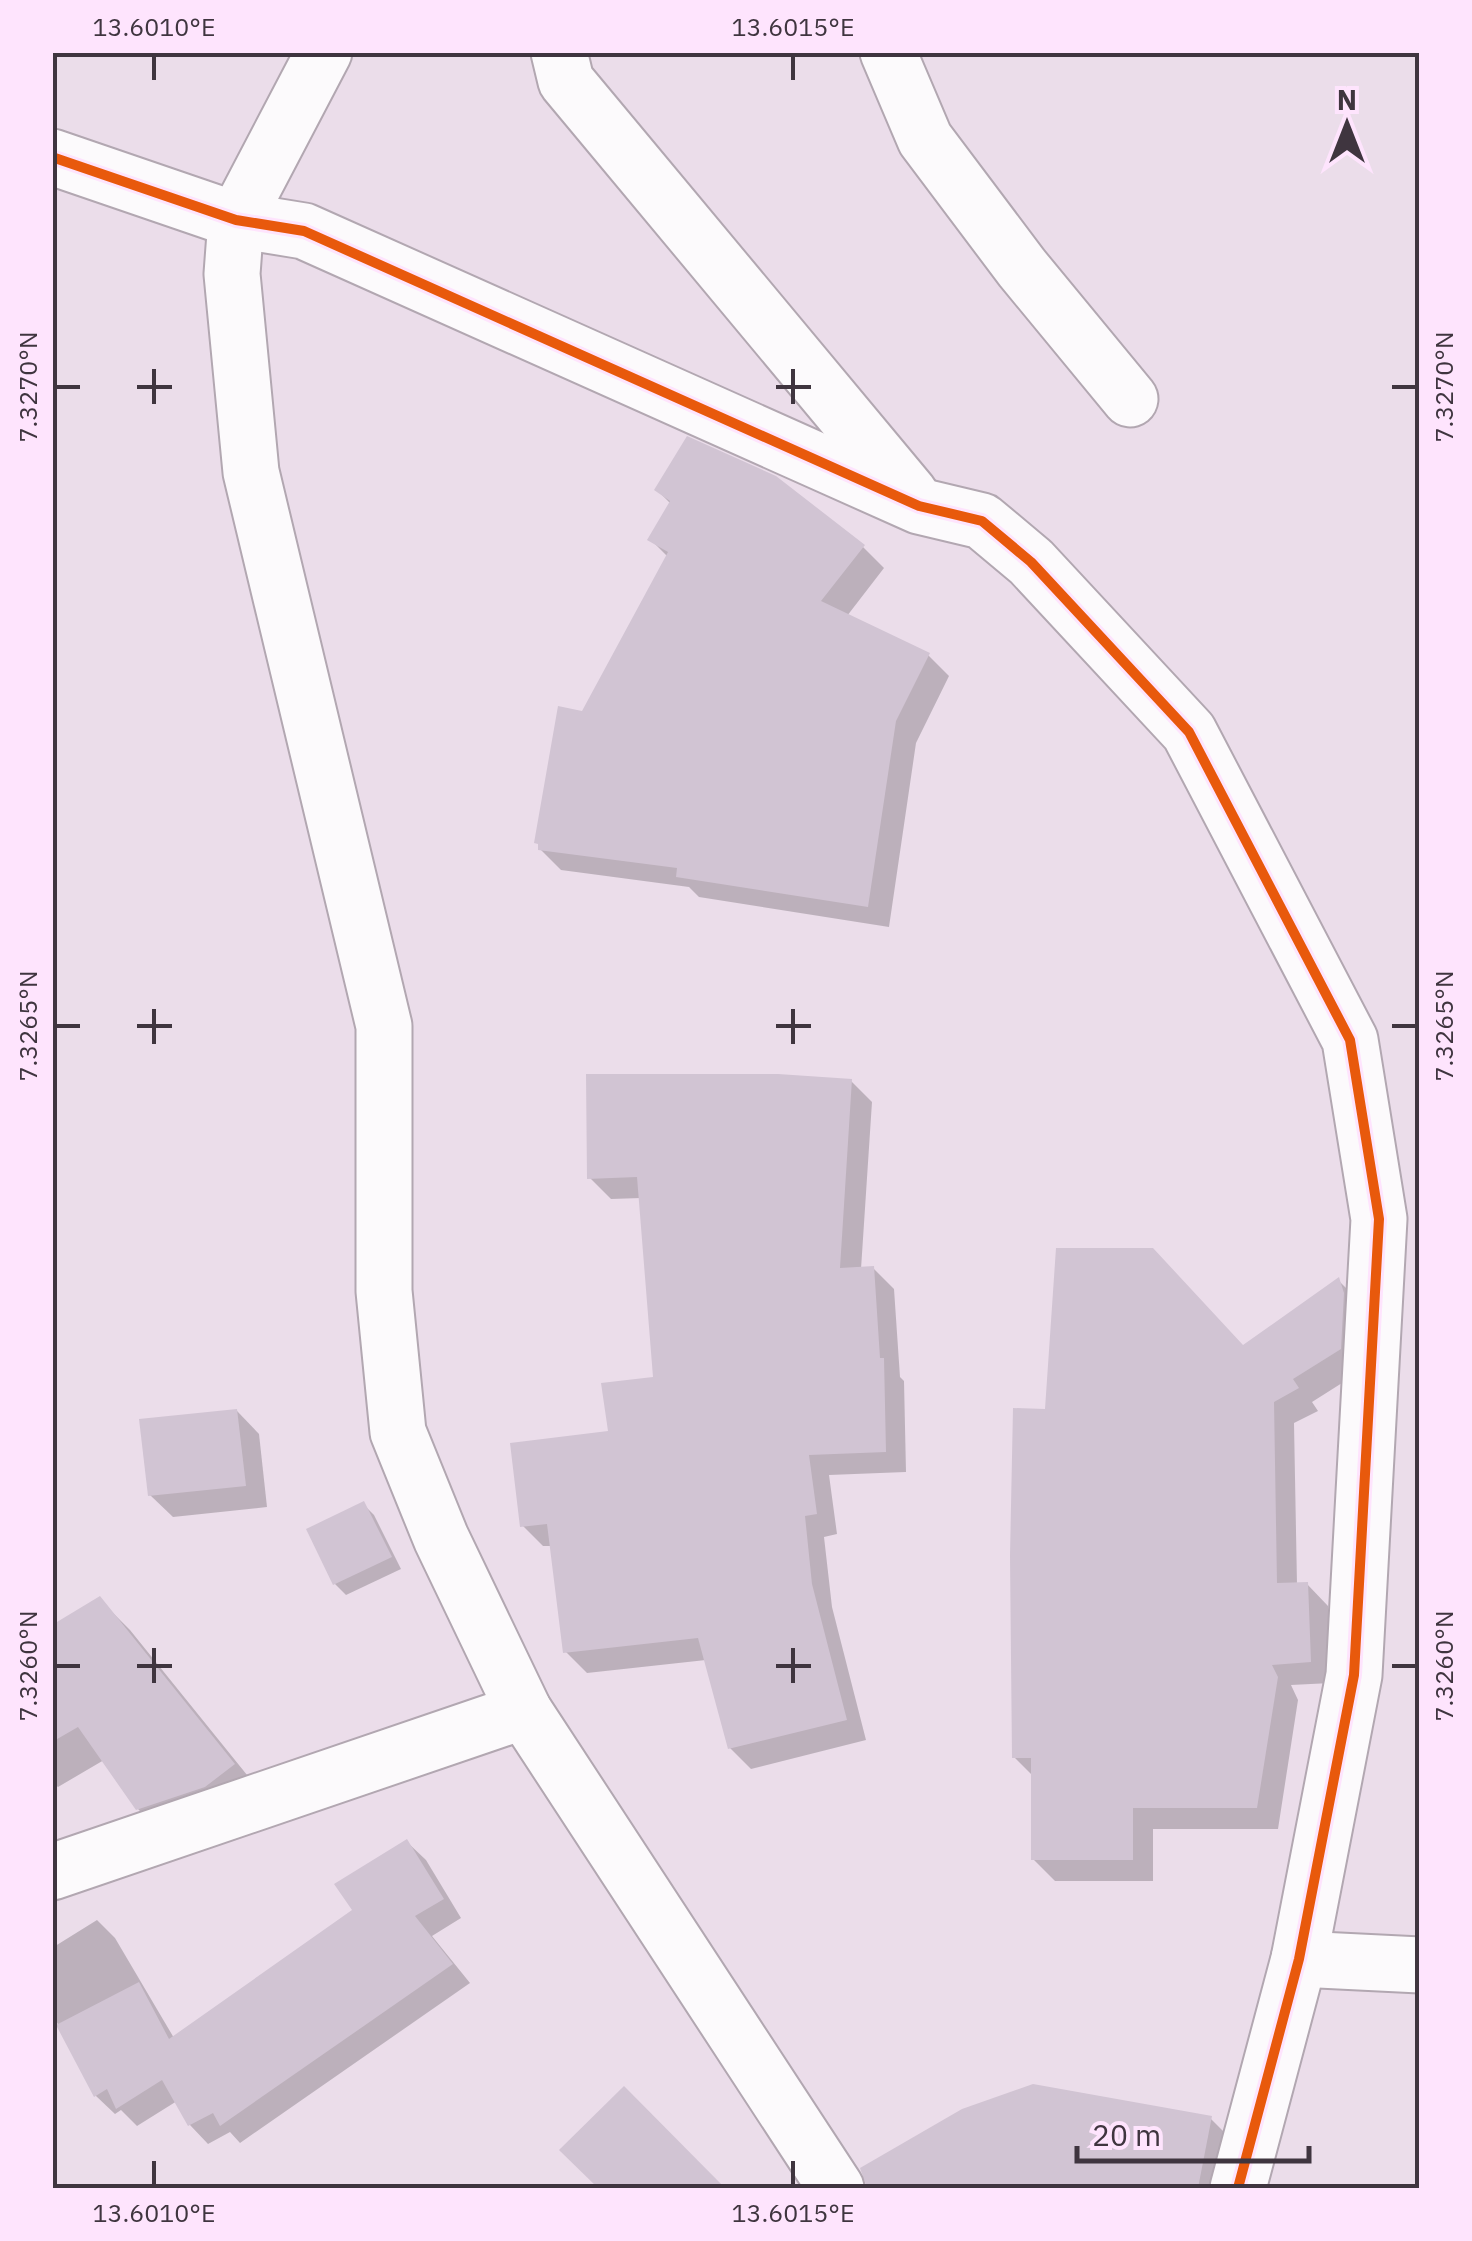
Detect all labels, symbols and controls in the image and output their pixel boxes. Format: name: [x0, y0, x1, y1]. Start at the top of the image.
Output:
text: 13.6010°E: [92, 10, 216, 43]
text: 13.6015°E: [731, 10, 855, 43]
north arrow: [1297, 75, 1397, 175]
text: N: [1337, 81, 1357, 118]
text: 7.3270°N: [11, 331, 44, 443]
text: 7.3270°N: [1427, 331, 1460, 443]
text: 7.3265°N: [11, 970, 44, 1082]
text: 7.3265°N: [1427, 970, 1460, 1082]
text: 7.3260°N: [11, 1610, 44, 1722]
text: 7.3260°N: [1427, 1610, 1460, 1722]
scale bar: [1077, 2101, 1310, 2163]
text: 20 m: [1092, 2115, 1161, 2154]
text: 13.6010°E: [92, 2196, 216, 2229]
text: 13.6015°E: [731, 2196, 855, 2229]

